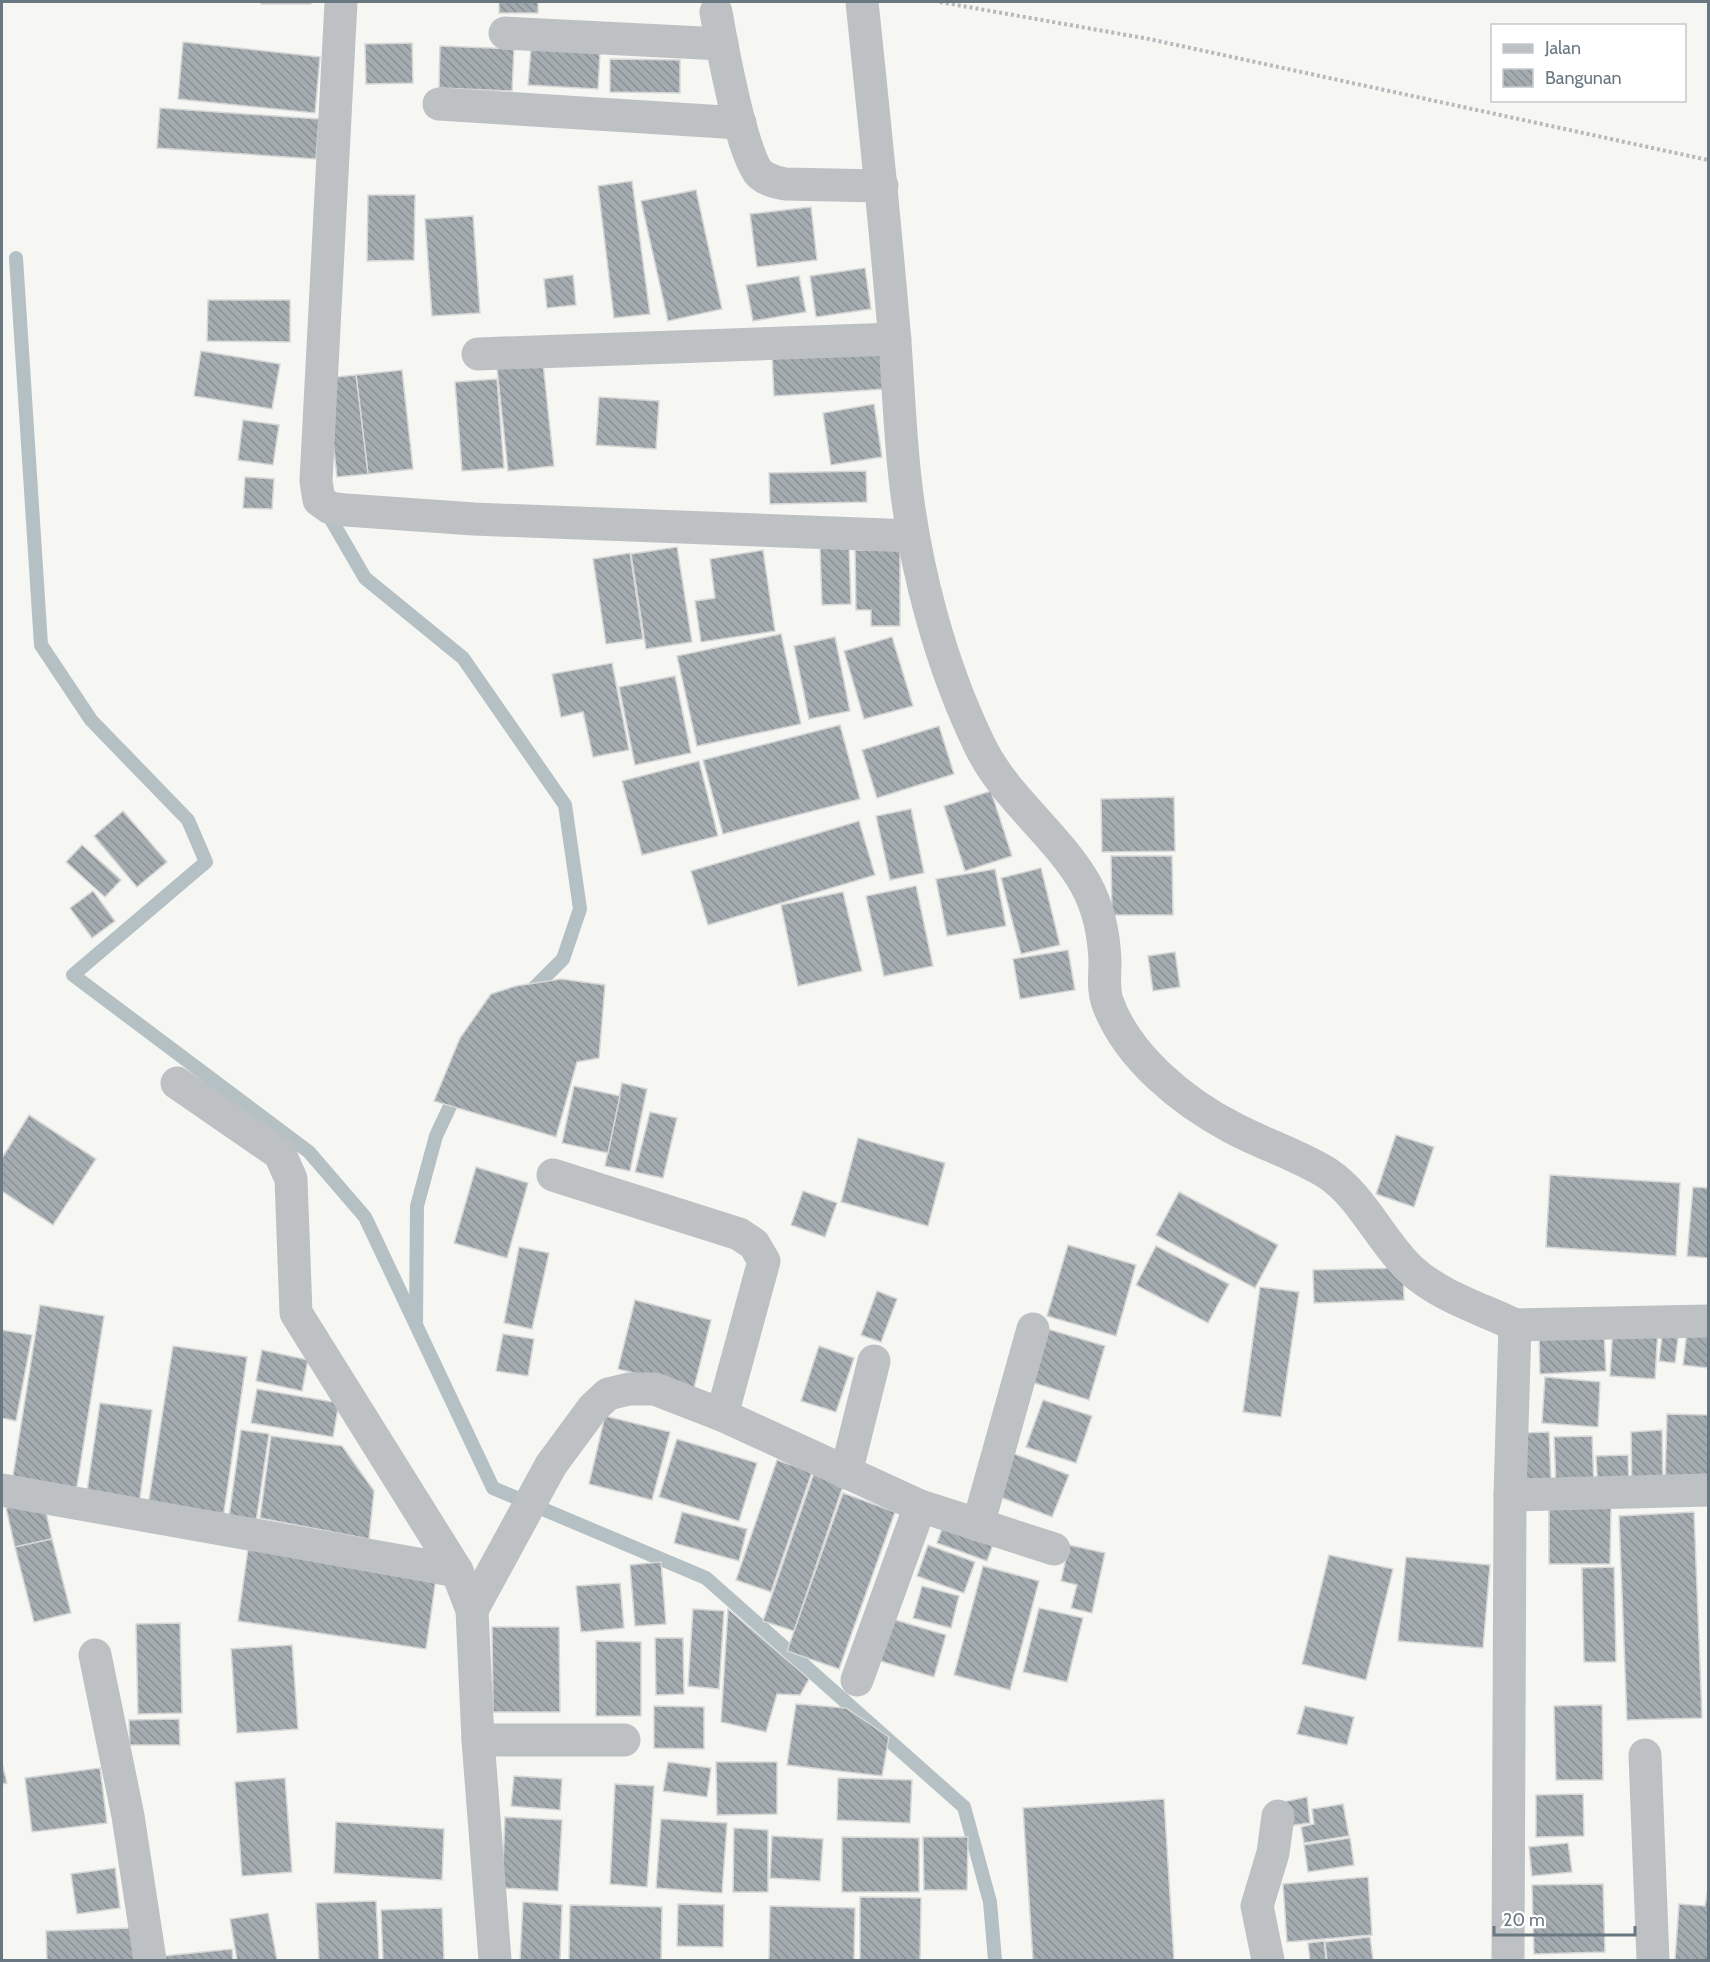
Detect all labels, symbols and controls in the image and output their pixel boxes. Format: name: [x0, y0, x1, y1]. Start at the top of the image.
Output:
legend: [1491, 24, 1686, 102]
text: Jalan: [1544, 37, 1581, 59]
text: Bangunan: [1545, 67, 1622, 89]
scale bar: [1494, 1899, 1635, 1937]
text: 20 m: [1503, 1909, 1545, 1931]

